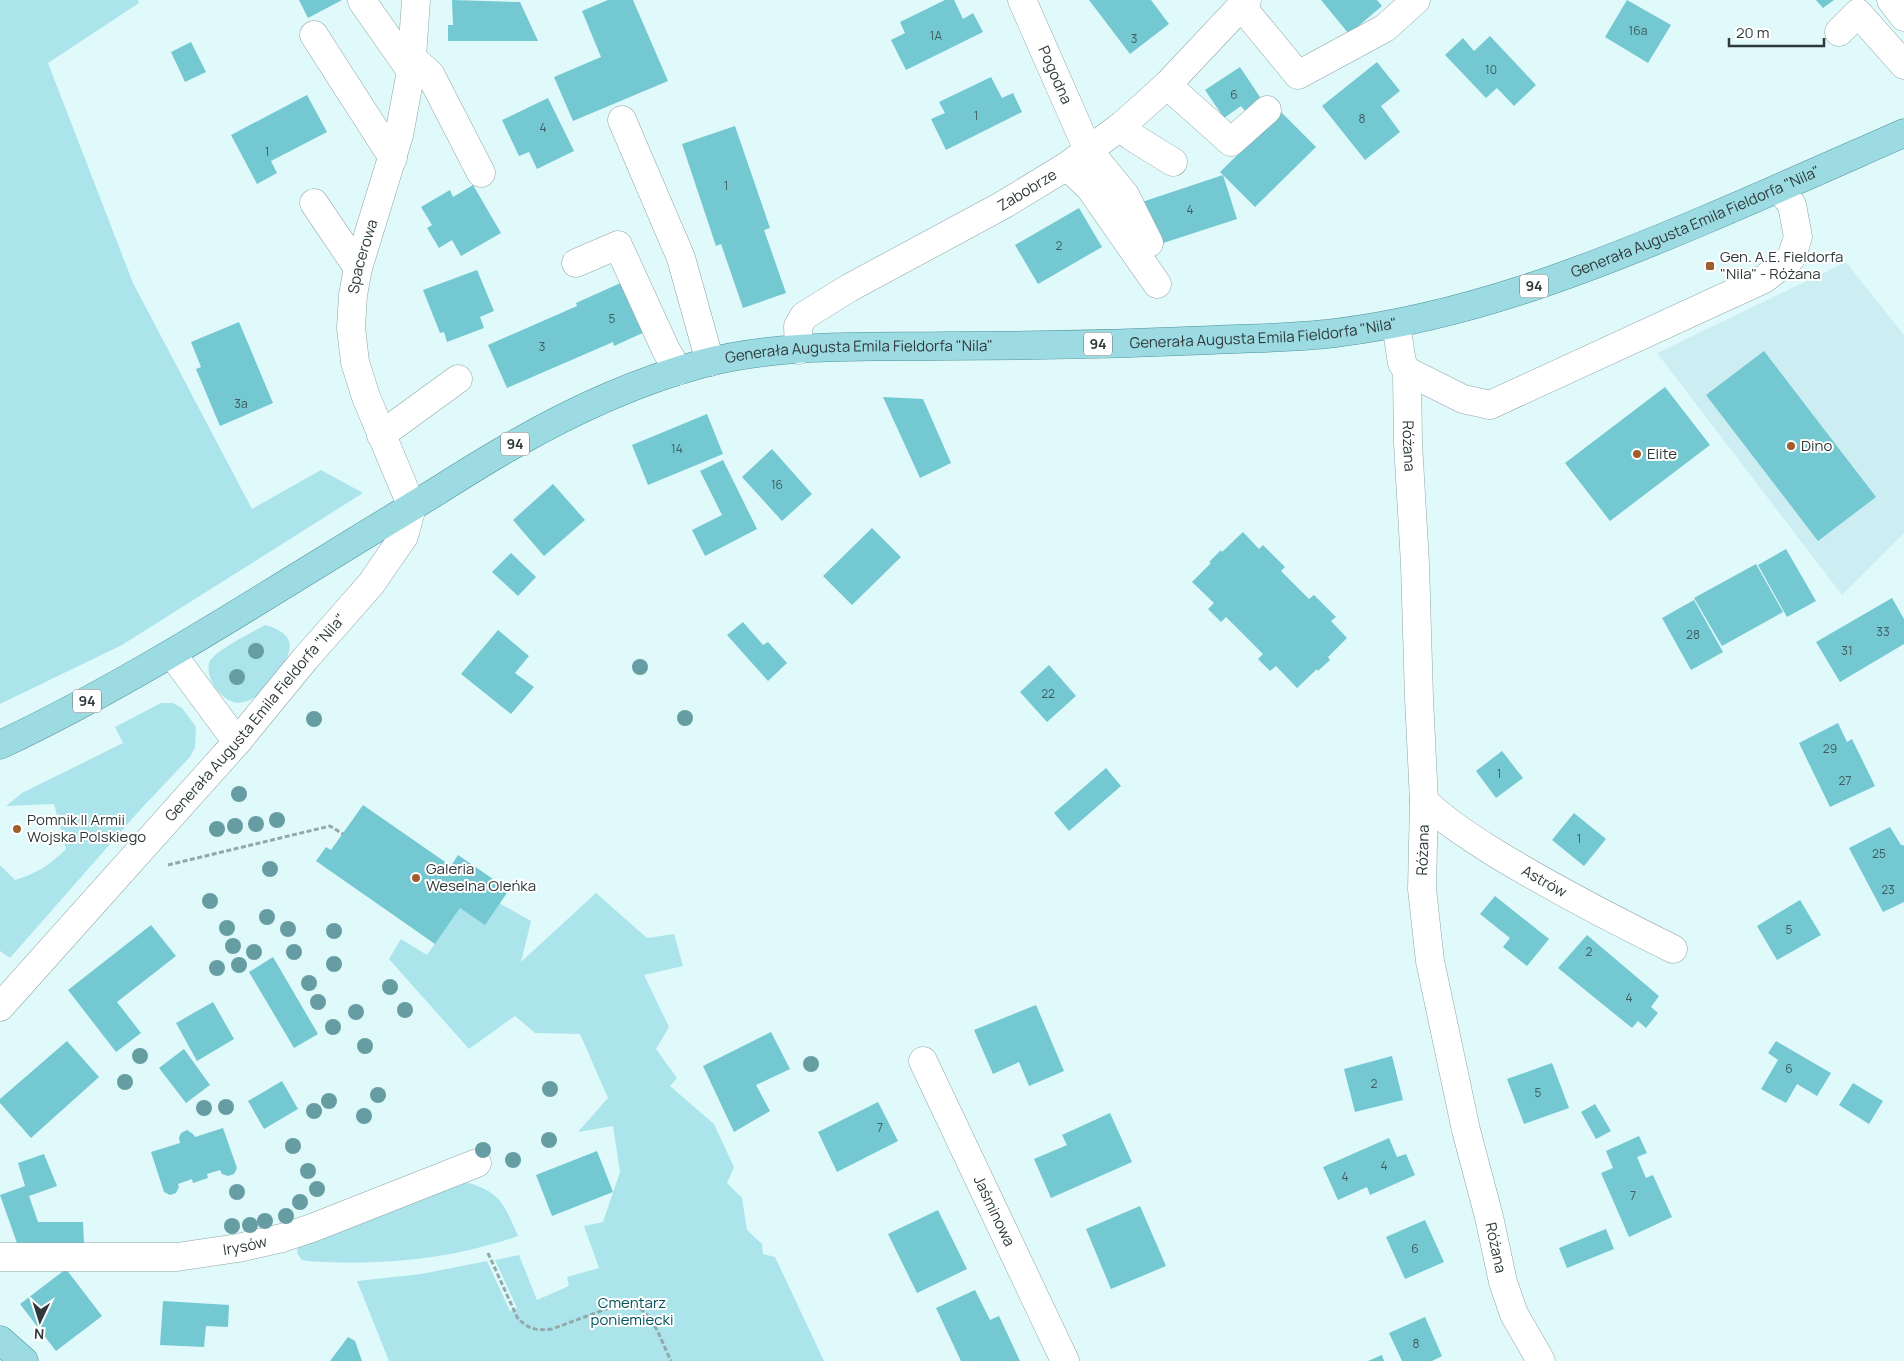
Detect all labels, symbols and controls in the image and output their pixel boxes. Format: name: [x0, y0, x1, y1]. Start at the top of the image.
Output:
scale bar: [1729, 15, 1824, 47]
house number: 16a: [1629, 22, 1647, 39]
text: 20 m: [1736, 22, 1769, 43]
house number: 1A: [930, 27, 943, 44]
house number: 3: [1131, 30, 1137, 47]
street label: Pogodna: [1033, 42, 1078, 107]
house number: 10: [1485, 61, 1497, 78]
house number: 6: [1230, 86, 1238, 103]
house number: 1: [974, 107, 978, 124]
house number: 8: [1359, 110, 1366, 127]
house number: 4: [539, 119, 547, 136]
house number: 1: [265, 143, 269, 160]
street label: Generała Augusta Emila Fieldorfa "Nila": [1568, 160, 1823, 282]
street label: Zabobrze: [993, 164, 1061, 216]
house number: 1: [724, 177, 728, 194]
house number: 4: [1186, 201, 1194, 218]
street label: Spacerowa: [342, 216, 382, 295]
house number: 2: [1056, 237, 1063, 254]
place label: Gen. A.E. Fieldorfa "Nila" - Różana: [1720, 246, 1843, 284]
marker: Gen. A.E. Fieldorfa "Nila" - Różana: [1704, 260, 1716, 272]
road number: 94: [1520, 274, 1548, 298]
house number: 5: [609, 310, 616, 327]
street label: Generała Augusta Emila Fieldorfa "Nila": [1129, 312, 1399, 353]
road number: 94: [1084, 332, 1112, 356]
street label: Generała Augusta Emila Fieldorfa "Nila": [723, 335, 993, 368]
house number: 3: [539, 338, 545, 355]
house number: 3a: [234, 395, 248, 412]
street label: Różana: [1398, 420, 1421, 472]
road number: 94: [501, 432, 529, 456]
place label: Dino: [1801, 435, 1832, 456]
house number: 14: [671, 440, 683, 457]
marker: Dino: [1785, 440, 1797, 452]
place label: Elite: [1647, 443, 1677, 464]
marker: Elite: [1631, 448, 1643, 460]
house number: 16: [771, 476, 783, 493]
street label: Generała Augusta Emila Fieldorfa "Nila": [160, 609, 350, 826]
house number: 33: [1876, 623, 1890, 640]
house number: 28: [1686, 626, 1700, 643]
house number: 31: [1841, 642, 1853, 659]
house number: 22: [1041, 685, 1055, 702]
road number: 94: [73, 689, 101, 712]
house number: 29: [1823, 740, 1837, 757]
house number: 1: [1497, 765, 1501, 782]
house number: 27: [1839, 772, 1851, 789]
place label: Pomnik II Armii Wojska Polskiego: [27, 809, 146, 847]
marker: Pomnik II Armii Wojska Polskiego: [11, 823, 23, 835]
street label: Różana: [1411, 824, 1434, 876]
house number: 1: [1577, 830, 1581, 847]
house number: 25: [1872, 845, 1886, 862]
place label: Galeria Weselna Oleńka: [426, 858, 536, 896]
street label: Astrów: [1518, 860, 1571, 902]
marker: Galeria Weselna Oleńka: [410, 872, 422, 884]
house number: 23: [1881, 881, 1895, 898]
house number: 5: [1786, 921, 1793, 938]
house number: 2: [1586, 943, 1593, 960]
house number: 4: [1625, 989, 1633, 1006]
house number: 6: [1785, 1060, 1793, 1077]
house number: 2: [1371, 1075, 1378, 1092]
house number: 5: [1535, 1084, 1542, 1101]
house number: 7: [877, 1119, 883, 1136]
house number: 4: [1380, 1157, 1388, 1174]
house number: 4: [1341, 1168, 1349, 1185]
street label: Jaśminowa: [969, 1172, 1020, 1250]
house number: 7: [1630, 1187, 1636, 1204]
street label: Różana: [1480, 1220, 1512, 1275]
street label: Irysów: [222, 1231, 270, 1260]
house number: 6: [1411, 1240, 1419, 1257]
park label: Cmentarz poniemiecki: [591, 1292, 673, 1330]
north arrow: [15, 1296, 65, 1346]
text: N: [33, 1325, 45, 1344]
house number: 8: [1413, 1335, 1420, 1352]

